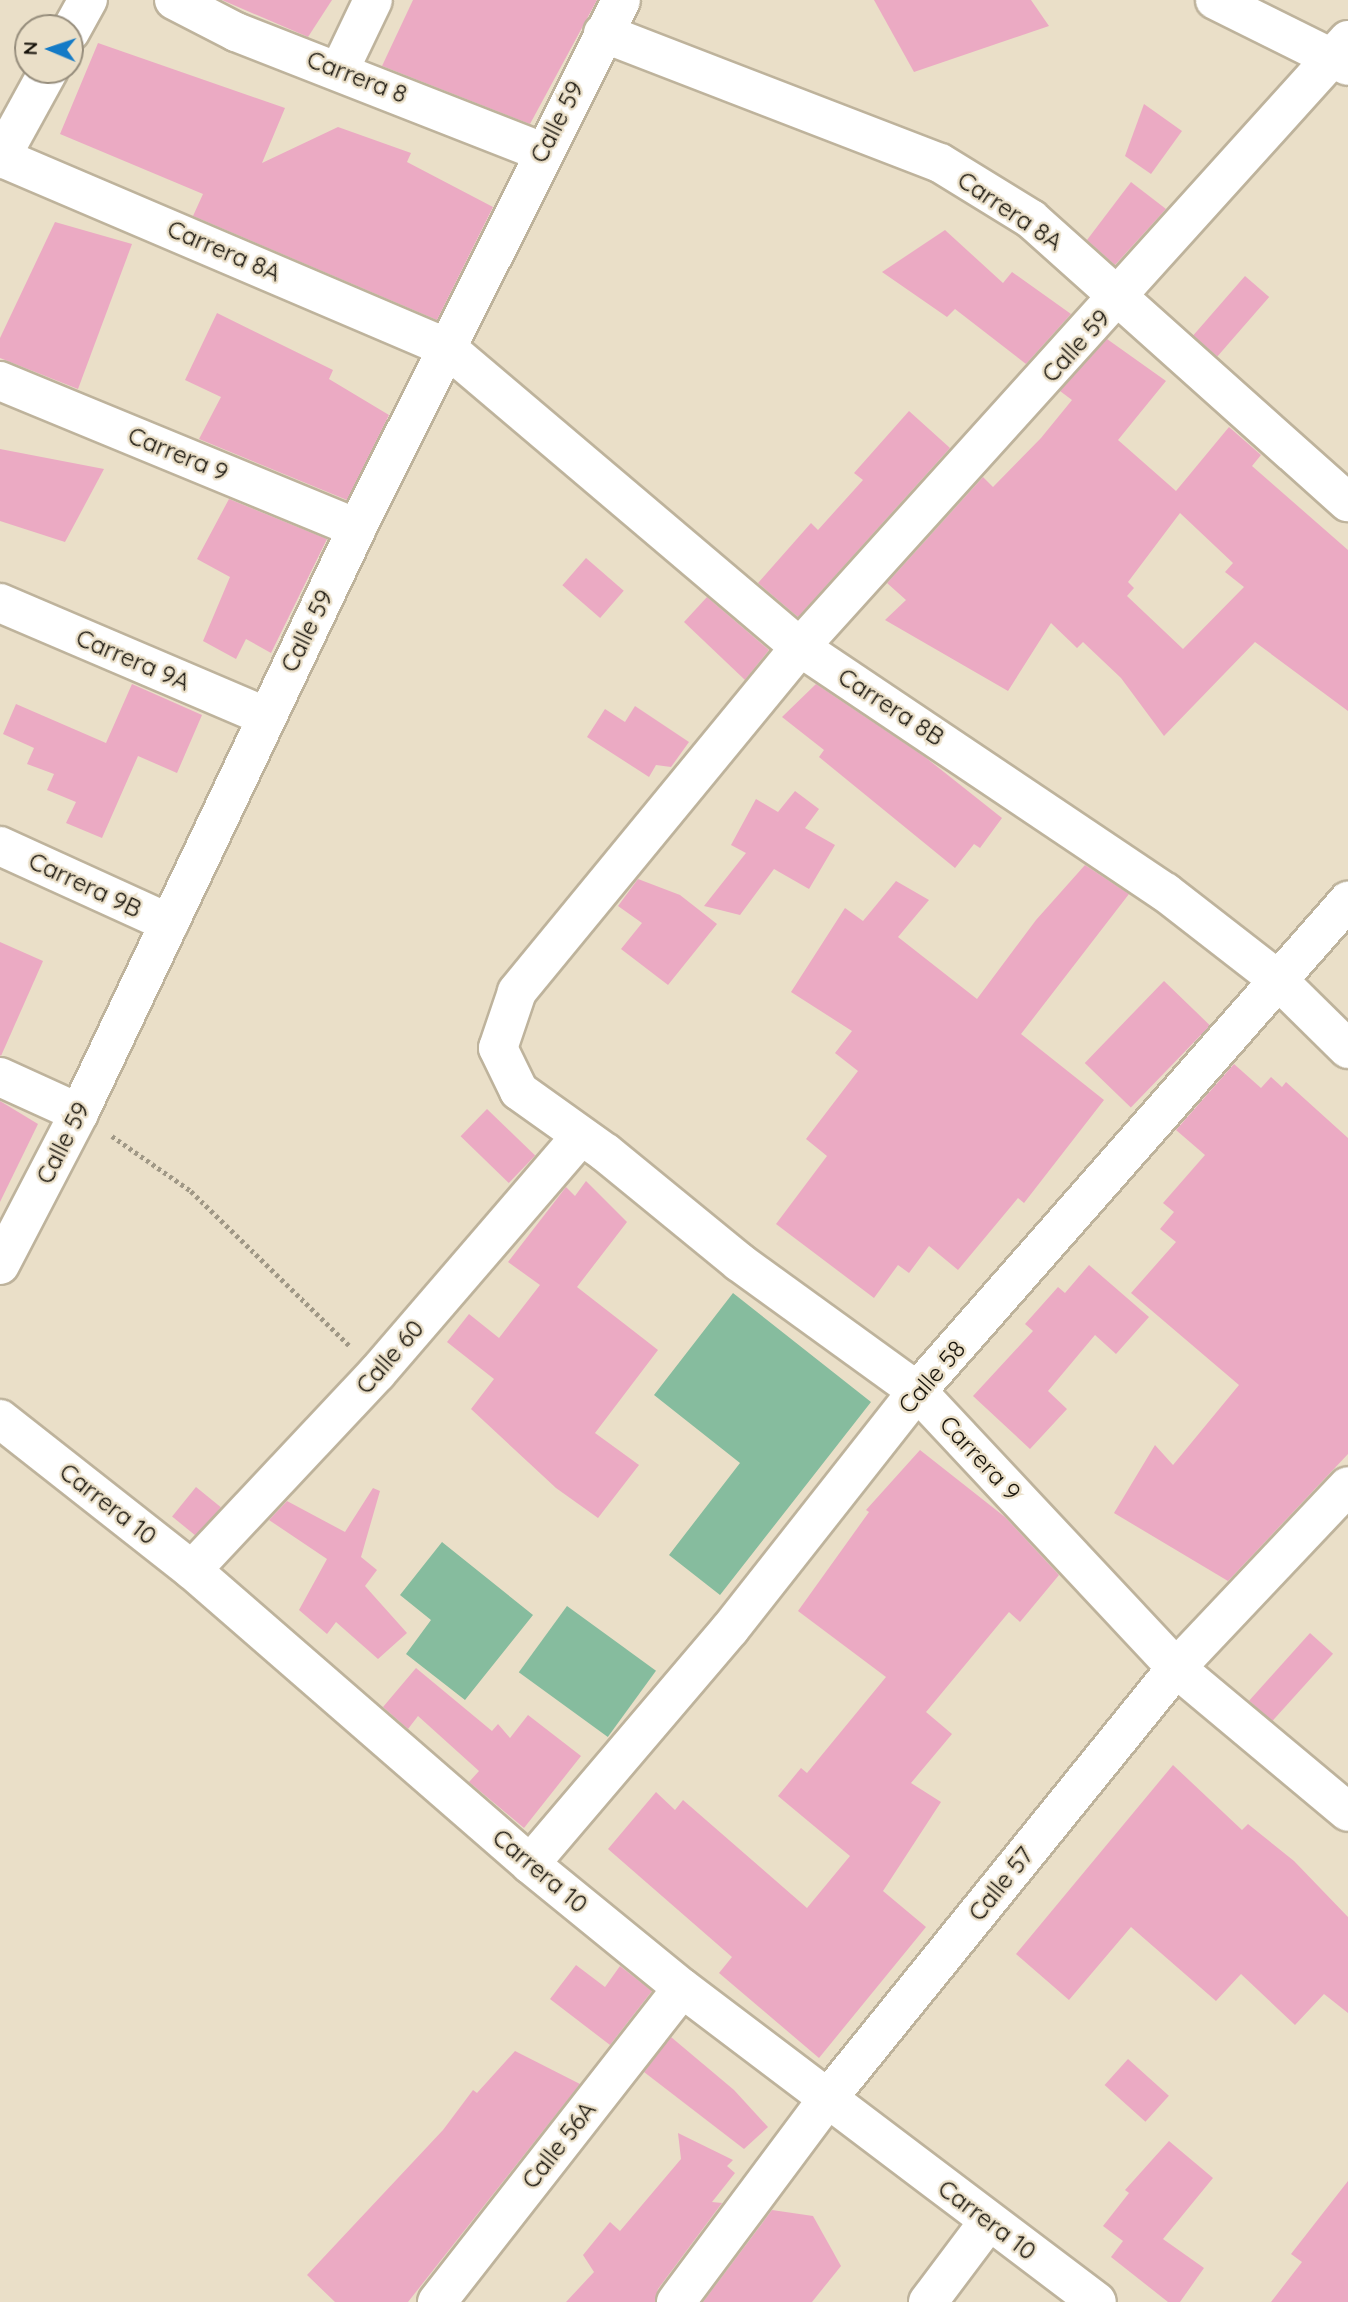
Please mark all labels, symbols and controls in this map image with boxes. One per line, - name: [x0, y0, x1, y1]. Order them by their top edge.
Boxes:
- north arrow: [14, 14, 84, 84]
- text: N: [18, 41, 42, 56]
- street label: Carrera 8: [303, 45, 411, 109]
- street label: Calle 59: [524, 76, 590, 168]
- street label: Carrera 8A: [952, 165, 1068, 257]
- street label: Carrera 8A: [163, 214, 285, 288]
- street label: Calle 59: [1036, 304, 1116, 388]
- street label: Carrera 9: [124, 421, 232, 487]
- street label: Calle 59: [275, 585, 339, 677]
- street label: Carrera 9A: [72, 623, 194, 697]
- street label: Carrera 8B: [833, 662, 949, 752]
- street label: Carrera 9B: [24, 846, 146, 924]
- street label: Calle 59: [30, 1097, 96, 1189]
- street label: Calle 60: [350, 1314, 430, 1400]
- street label: Calle 58: [893, 1335, 971, 1419]
- street label: Carrera 9: [934, 1410, 1026, 1506]
- street label: Carrera 10: [54, 1457, 162, 1551]
- street label: Carrera 10: [487, 1823, 593, 1919]
- street label: Calle 57: [963, 1841, 1039, 1927]
- street label: Calle 56A: [516, 2096, 602, 2194]
- street label: Carrera 10: [932, 2174, 1042, 2266]

